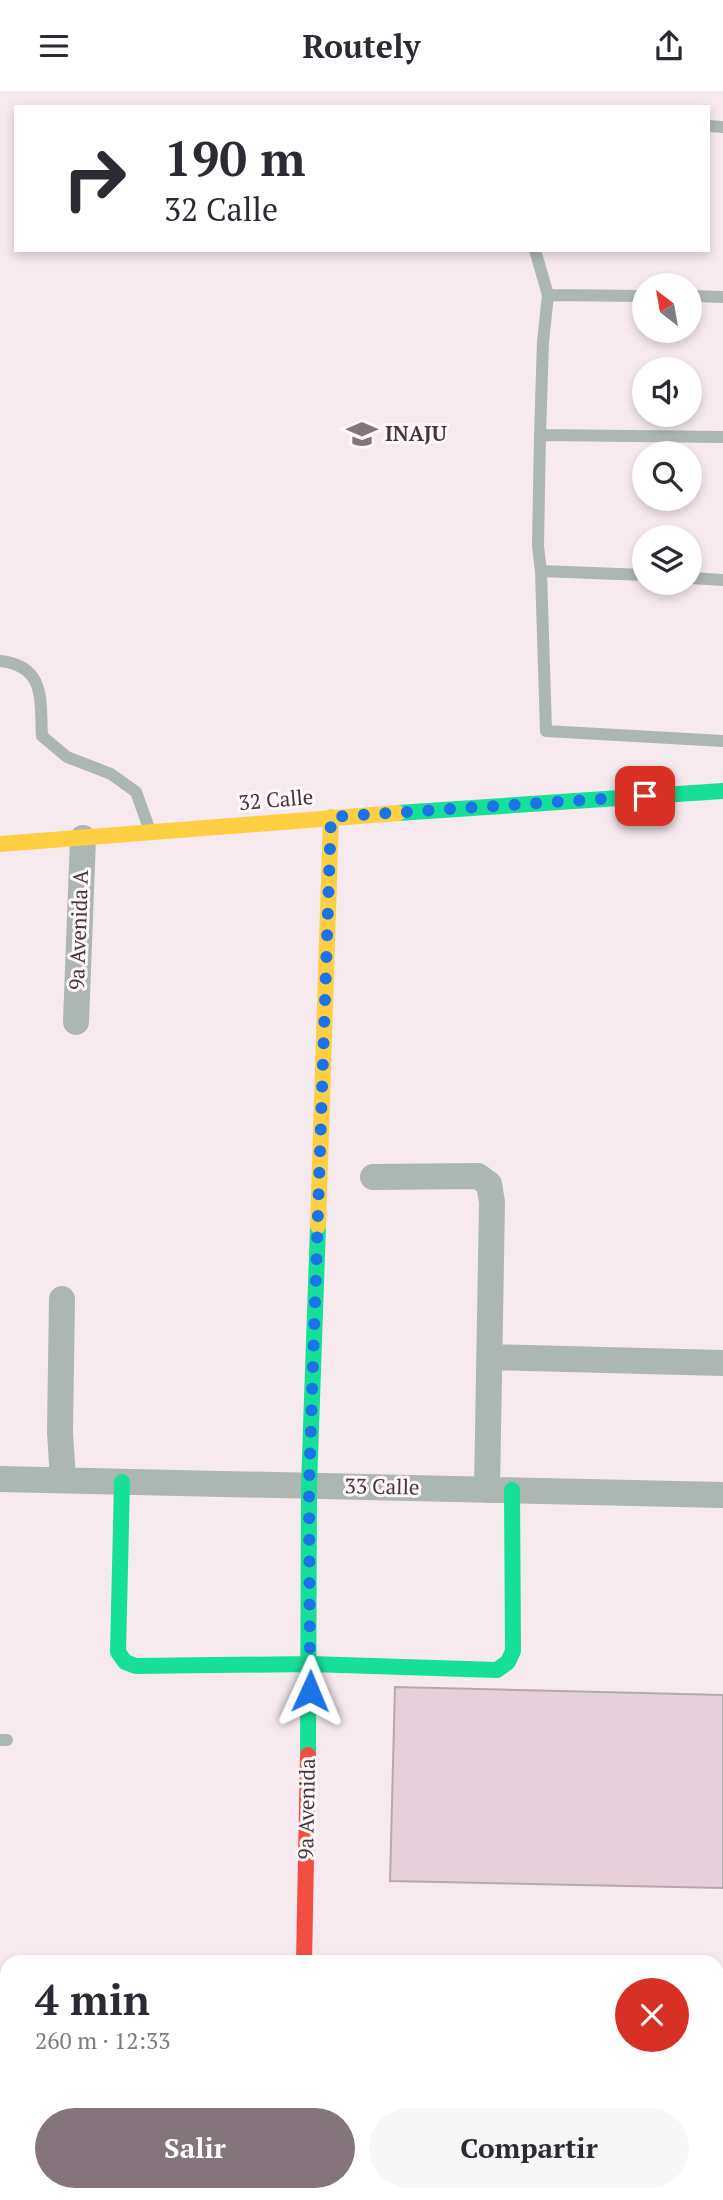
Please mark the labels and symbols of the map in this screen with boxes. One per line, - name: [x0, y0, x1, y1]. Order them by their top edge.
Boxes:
- north arrow: [632, 273, 702, 343]
- school or university icon: INAJU: [345, 417, 379, 451]
- place label: INAJU: [385, 419, 447, 447]
- pin: [615, 766, 675, 826]
- street label: 32 Calle: [237, 782, 314, 816]
- street label: 9a Avenida A: [62, 869, 94, 991]
- street label: 33 Calle: [344, 1471, 420, 1501]
- position arrow: [273, 1654, 347, 1728]
- street label: 9a Avenida: [291, 1758, 321, 1860]

